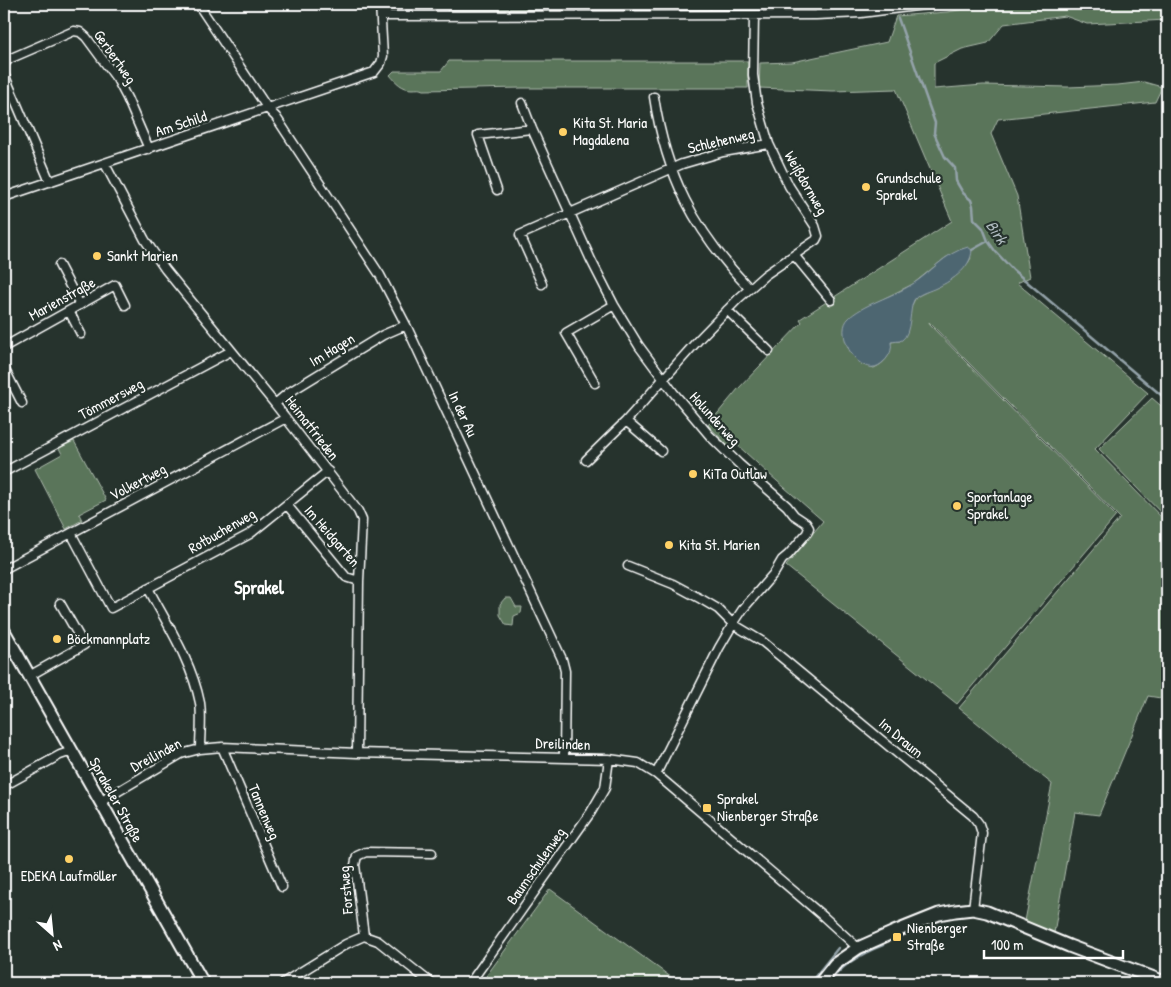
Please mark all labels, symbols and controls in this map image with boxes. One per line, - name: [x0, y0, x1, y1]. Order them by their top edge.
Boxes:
- street label: Gerbertweg: [89, 25, 142, 88]
- street label: Am Schild: [152, 105, 210, 142]
- place label: Kita St. Maria Magdalena: [573, 112, 647, 150]
- street label: Schlehenweg: [686, 123, 757, 158]
- marker: Kita St. Maria Magdalena: [557, 126, 569, 138]
- street label: Weißdornweg: [780, 147, 833, 219]
- place label: Grundschule Sprakel: [876, 167, 941, 205]
- marker: Grundschule Sprakel: [860, 181, 872, 193]
- water label: Birk: [981, 216, 1014, 249]
- place label: Sankt Marien: [107, 245, 178, 266]
- marker: Sankt Marien: [91, 250, 103, 262]
- street label: Marienstraße: [25, 272, 99, 325]
- street label: Im Hagen: [305, 328, 359, 371]
- street label: Tömmersweg: [75, 373, 147, 424]
- street label: Holunderweg: [685, 387, 746, 451]
- street label: In der Au: [444, 388, 483, 440]
- street label: Heimatfrieden: [281, 391, 344, 465]
- street label: Volkertweg: [106, 458, 170, 505]
- place label: KiTa Outlaw: [703, 463, 767, 484]
- marker: KiTa Outlaw: [687, 468, 699, 480]
- place label: Sportanlage Sprakel: [967, 486, 1032, 524]
- street label: Im Heidgarten: [300, 500, 365, 571]
- marker: Sportanlage Sprakel: [951, 500, 963, 512]
- street label: Rotbuchenweg: [184, 503, 260, 558]
- place label: Kita St. Marien: [679, 534, 760, 555]
- marker: Kita St. Marien: [663, 539, 675, 551]
- district label: Sprakel: [234, 575, 285, 601]
- place label: Böckmannplatz: [67, 628, 151, 649]
- marker: Böckmannplatz: [51, 633, 63, 645]
- street label: Im Draum: [875, 713, 928, 762]
- street label: Dreilinden: [127, 732, 185, 777]
- street label: Dreilinden: [535, 732, 591, 755]
- street label: Sprakeler Straße: [84, 754, 148, 846]
- street label: Tannenweg: [243, 781, 286, 843]
- place label: Sprakel Nienberger Straße: [717, 788, 819, 826]
- marker: Sprakel Nienberger Straße: [701, 802, 713, 814]
- street label: Baumschulenweg: [501, 823, 570, 909]
- marker: EDEKA Laufmöller: [63, 853, 75, 865]
- place label: EDEKA Laufmöller: [21, 865, 117, 886]
- street label: Forstweg: [333, 865, 358, 916]
- north arrow: [28, 910, 78, 960]
- place label: Nienberger Straße: [907, 917, 968, 955]
- scale bar: [984, 927, 1122, 959]
- marker: Nienberger Straße: [891, 931, 903, 943]
- text: 100 m: [991, 934, 1024, 955]
- text: N: [50, 936, 66, 956]

